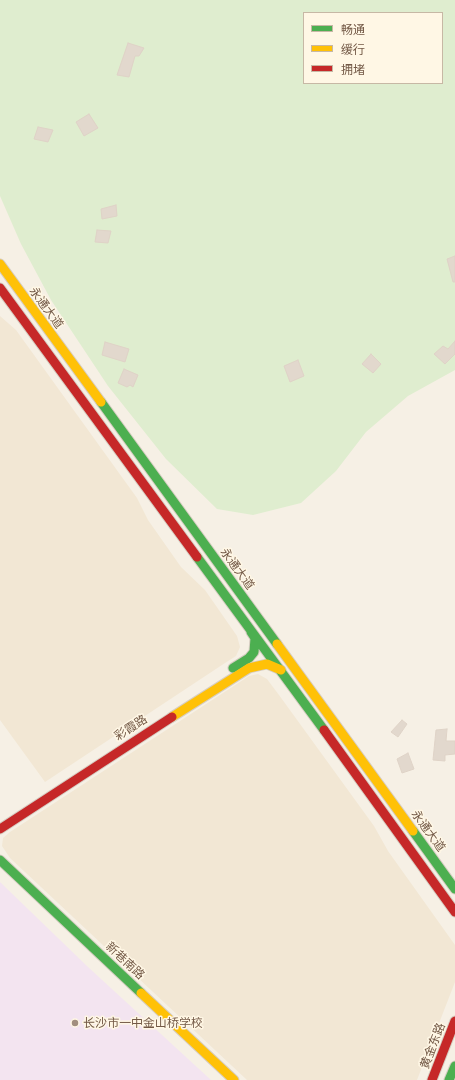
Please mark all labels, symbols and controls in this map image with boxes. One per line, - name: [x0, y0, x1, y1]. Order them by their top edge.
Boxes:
- legend: [303, 12, 443, 84]
- text: 畅通: [341, 22, 365, 37]
- text: 缓行: [341, 42, 365, 57]
- text: 拥堵: [341, 62, 365, 77]
- street label: 永通大道: [26, 284, 66, 332]
- street label: 永通大道: [217, 545, 257, 593]
- street label: 彩霞路: [112, 712, 150, 744]
- street label: 永通大道: [408, 807, 448, 855]
- street label: 新巷南路: [103, 939, 147, 983]
- place label: 长沙市一中金山桥学校: [83, 1016, 203, 1030]
- marker: 长沙市一中金山桥学校: [70, 1018, 80, 1028]
- street label: 黄金东路: [418, 1021, 448, 1071]

